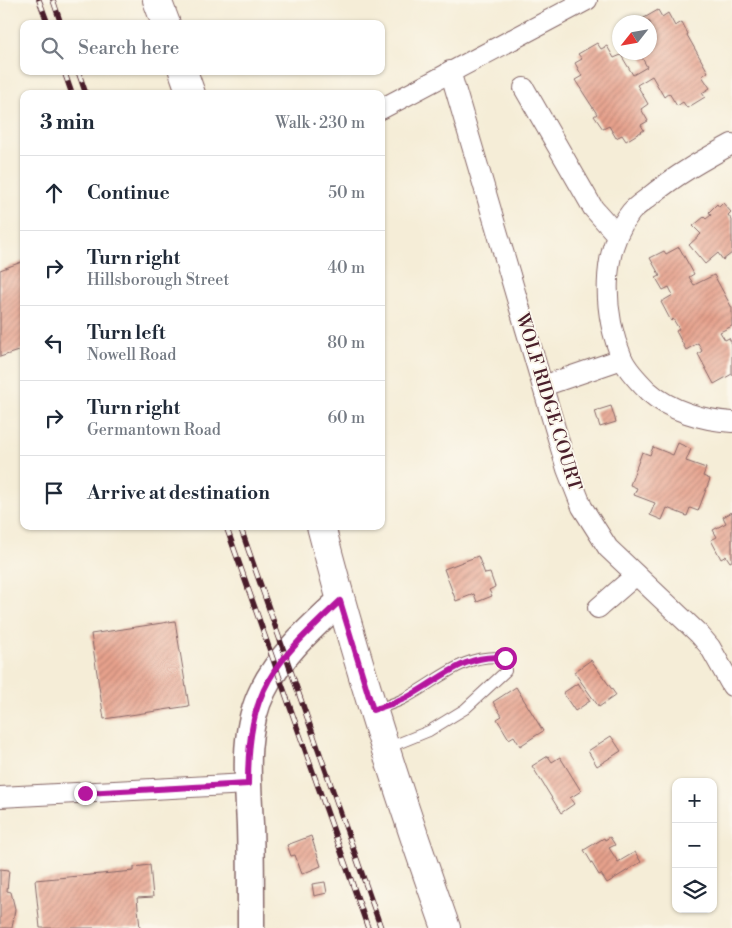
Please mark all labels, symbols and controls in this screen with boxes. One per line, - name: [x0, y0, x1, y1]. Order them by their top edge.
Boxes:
- north arrow: [612, 15, 657, 60]
- search box: [20, 20, 385, 75]
- icon: search: [38, 34, 66, 62]
- text: Search here: [78, 36, 179, 60]
- text: 3 min: [40, 110, 95, 136]
- text: Walk · 230 m: [275, 113, 365, 133]
- icon: ahead: [40, 179, 68, 207]
- text: Continue: [87, 181, 170, 205]
- text: 50 m: [328, 183, 365, 203]
- text: Turn right: [87, 246, 180, 270]
- icon: right: [40, 254, 68, 282]
- text: 40 m: [328, 258, 365, 278]
- text: Hillsborough Street: [87, 270, 229, 290]
- street label: WOLF RIDGE COURT: [510, 310, 587, 494]
- text: Turn left: [87, 321, 166, 345]
- icon: left: [40, 329, 68, 357]
- text: 80 m: [327, 333, 365, 353]
- text: Nowell Road: [87, 345, 176, 365]
- text: Turn right: [87, 396, 180, 420]
- icon: right: [40, 404, 68, 432]
- text: 60 m: [327, 408, 365, 428]
- text: Germantown Road: [87, 420, 221, 440]
- icon: arrive: [40, 479, 68, 507]
- text: Arrive at destination: [87, 481, 270, 505]
- route start: [494, 647, 517, 670]
- map controls: [672, 778, 717, 913]
- button: +: [672, 778, 717, 823]
- route end: [74, 782, 97, 805]
- button: −: [672, 823, 717, 868]
- button: layers: [672, 868, 717, 913]

